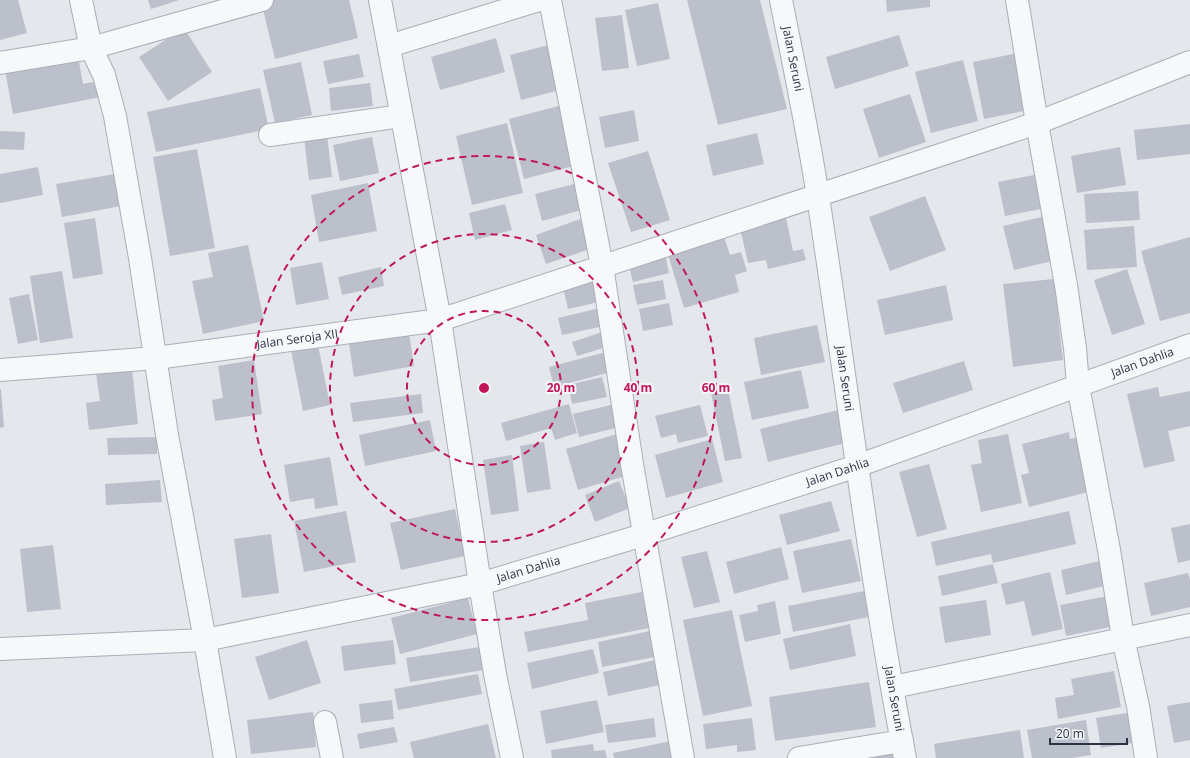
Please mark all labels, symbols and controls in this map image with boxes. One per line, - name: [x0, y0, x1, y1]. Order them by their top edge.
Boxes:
- street label: Jalan Seruni: [778, 24, 808, 93]
- street label: Jalan Seroja XII: [254, 325, 339, 353]
- street label: Jalan Dahlia: [1108, 343, 1176, 381]
- street label: Jalan Seruni: [832, 344, 858, 412]
- text: 20 m: [547, 379, 575, 396]
- text: 40 m: [624, 379, 652, 396]
- text: 60 m: [702, 379, 730, 396]
- centre of rings: [477, 381, 491, 395]
- street label: Jalan Dahlia: [803, 453, 871, 490]
- street label: Jalan Dahlia: [494, 551, 562, 587]
- street label: Jalan Seruni: [880, 664, 909, 733]
- scale bar: [1050, 720, 1127, 746]
- text: 20 m: [1056, 725, 1084, 742]

